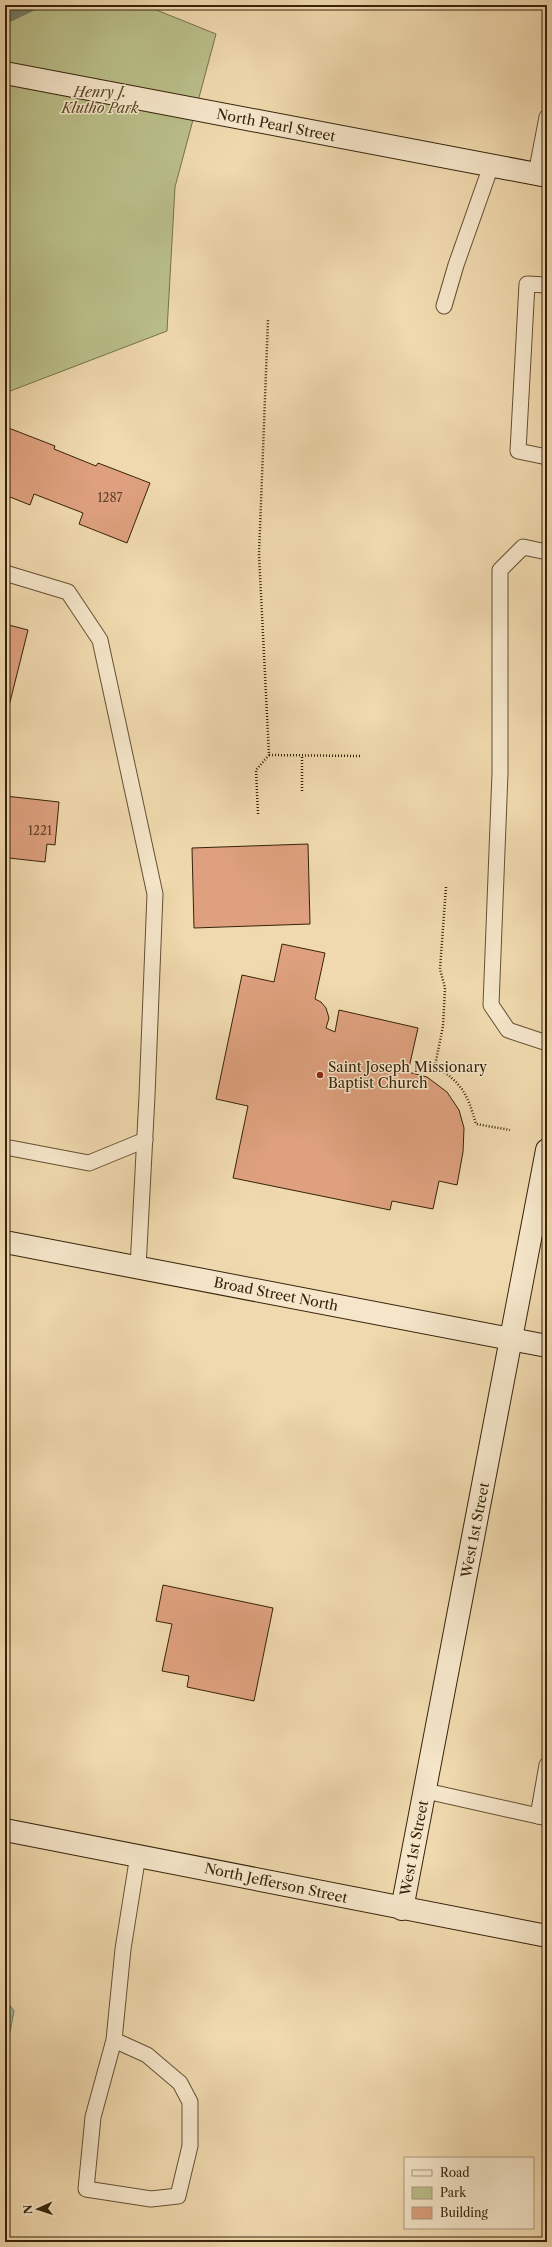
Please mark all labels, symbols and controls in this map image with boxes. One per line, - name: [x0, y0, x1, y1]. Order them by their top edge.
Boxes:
- park label: Henry J. Klutho Park: [61, 83, 139, 117]
- street label: North Pearl Street: [215, 105, 337, 145]
- house number: 1287: [98, 490, 123, 505]
- house number: 1221: [28, 823, 52, 838]
- place label: Saint Joseph Missionary Baptist Church: [328, 1058, 487, 1092]
- marker: Saint Joseph Missionary Baptist Church: [315, 1070, 325, 1080]
- street label: Broad Street North: [212, 1273, 340, 1315]
- street label: West 1st Street: [457, 1481, 493, 1580]
- street label: West 1st Street: [396, 1799, 432, 1898]
- street label: North Jefferson Street: [203, 1859, 349, 1907]
- legend: [404, 2157, 534, 2229]
- text: Road: [440, 2165, 470, 2180]
- text: Park: [440, 2185, 467, 2200]
- north arrow: [18, 2189, 58, 2229]
- text: N: [21, 2204, 35, 2215]
- text: Building: [440, 2205, 488, 2220]

